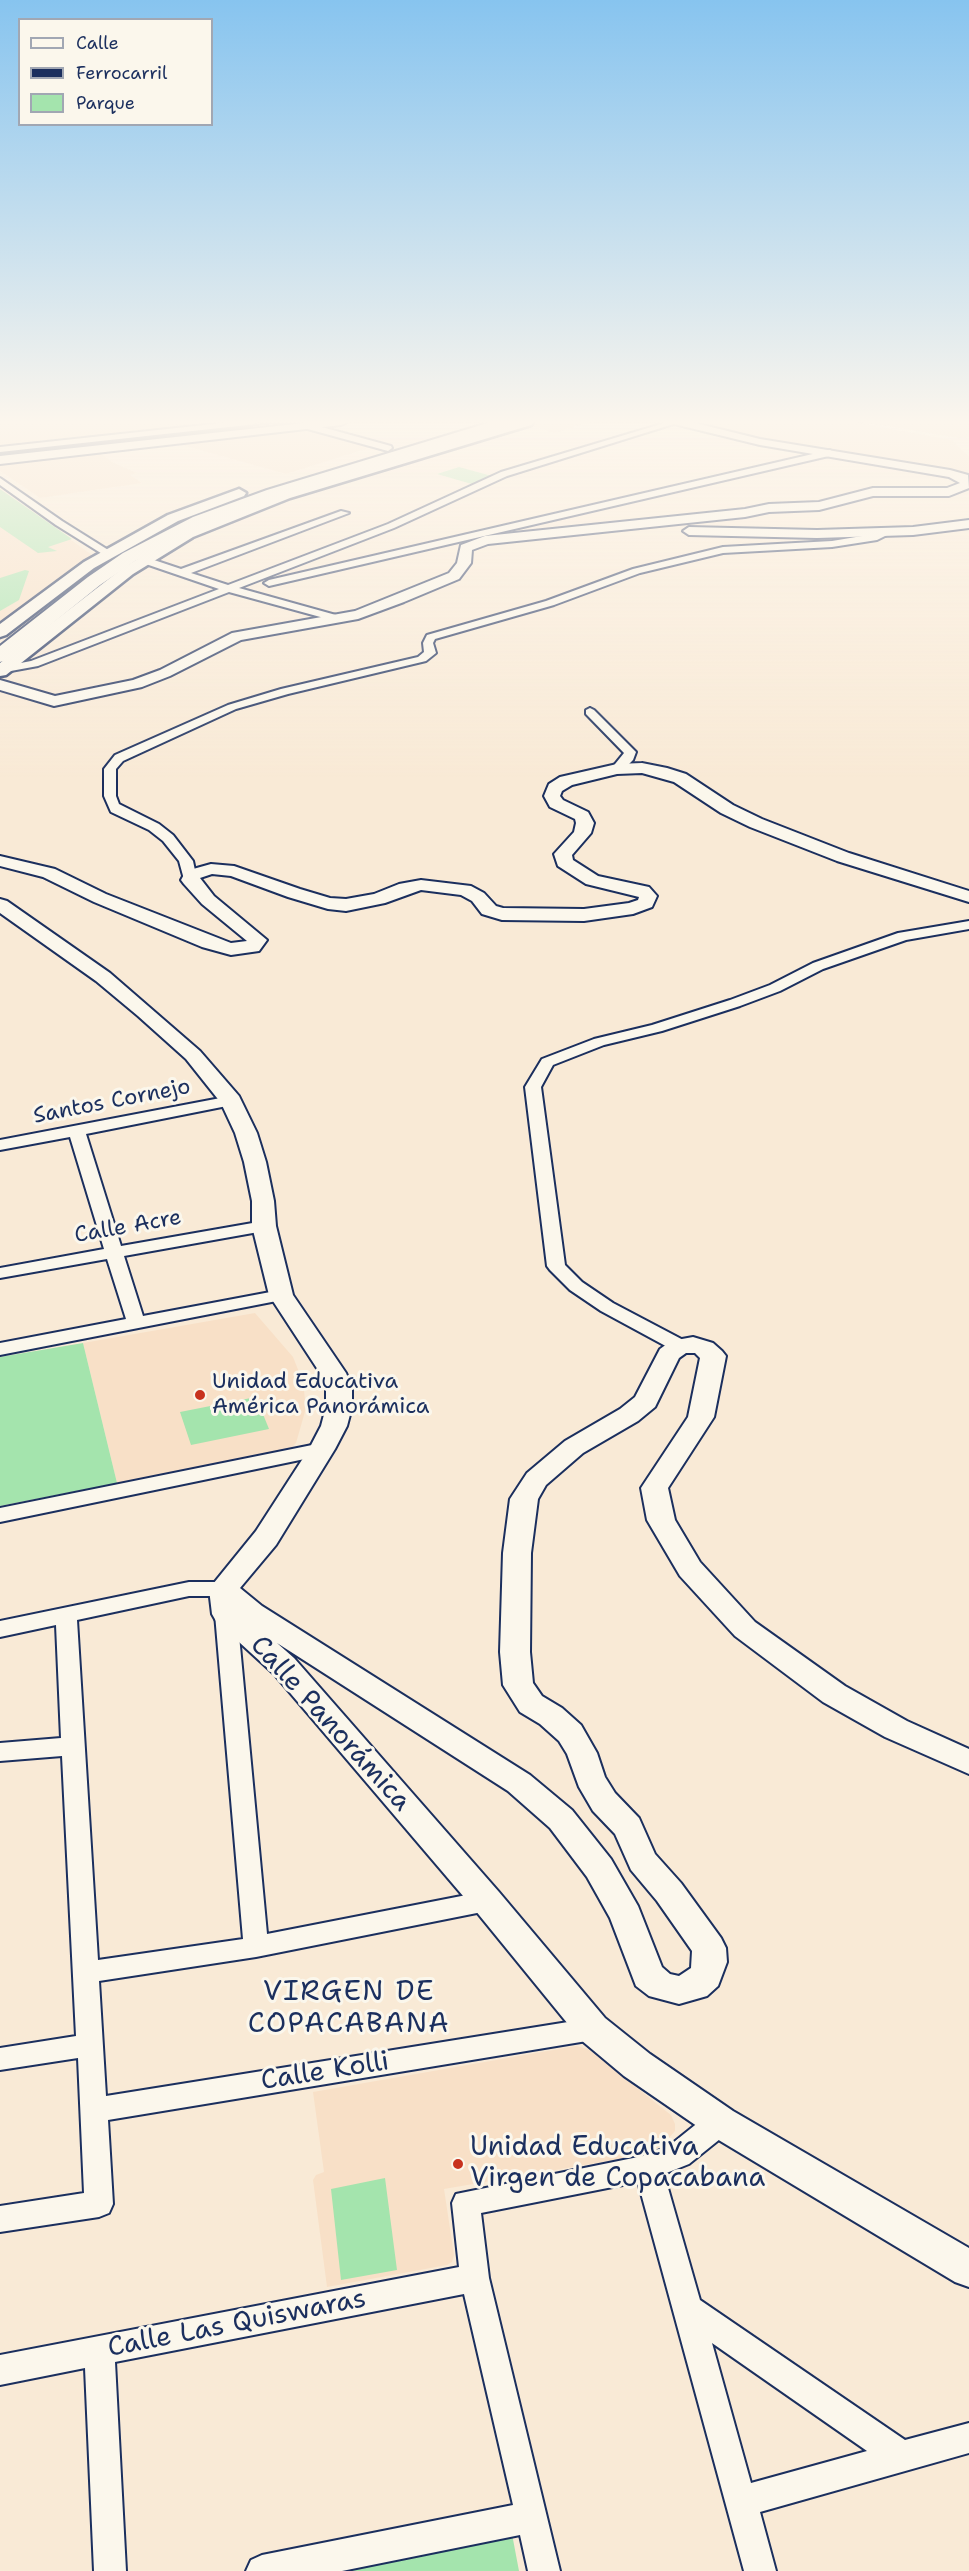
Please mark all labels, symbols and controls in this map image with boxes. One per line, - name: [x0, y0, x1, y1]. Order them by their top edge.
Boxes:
- legend: [18, 18, 213, 126]
- text: Calle: [76, 31, 119, 55]
- text: Ferrocarril: [76, 61, 168, 85]
- text: Parque: [76, 91, 135, 115]
- street label: Santos Cornejo: [31, 1074, 193, 1130]
- street label: Calle Acre: [73, 1205, 183, 1249]
- place label: Unidad Educativa América Panorámica: [212, 1369, 430, 1420]
- marker: Unidad Educativa América Panorámica: [193, 1388, 207, 1402]
- street label: Calle Panorámica: [243, 1630, 417, 1818]
- district label: VIRGEN DE COPACABANA: [248, 1976, 450, 2042]
- street label: Calle Kolli: [259, 2046, 391, 2098]
- place label: Unidad Educativa Virgen de Copacabana: [470, 2132, 765, 2195]
- marker: Unidad Educativa Virgen de Copacabana: [451, 2157, 465, 2171]
- street label: Calle Las Quiswaras: [105, 2283, 369, 2365]

